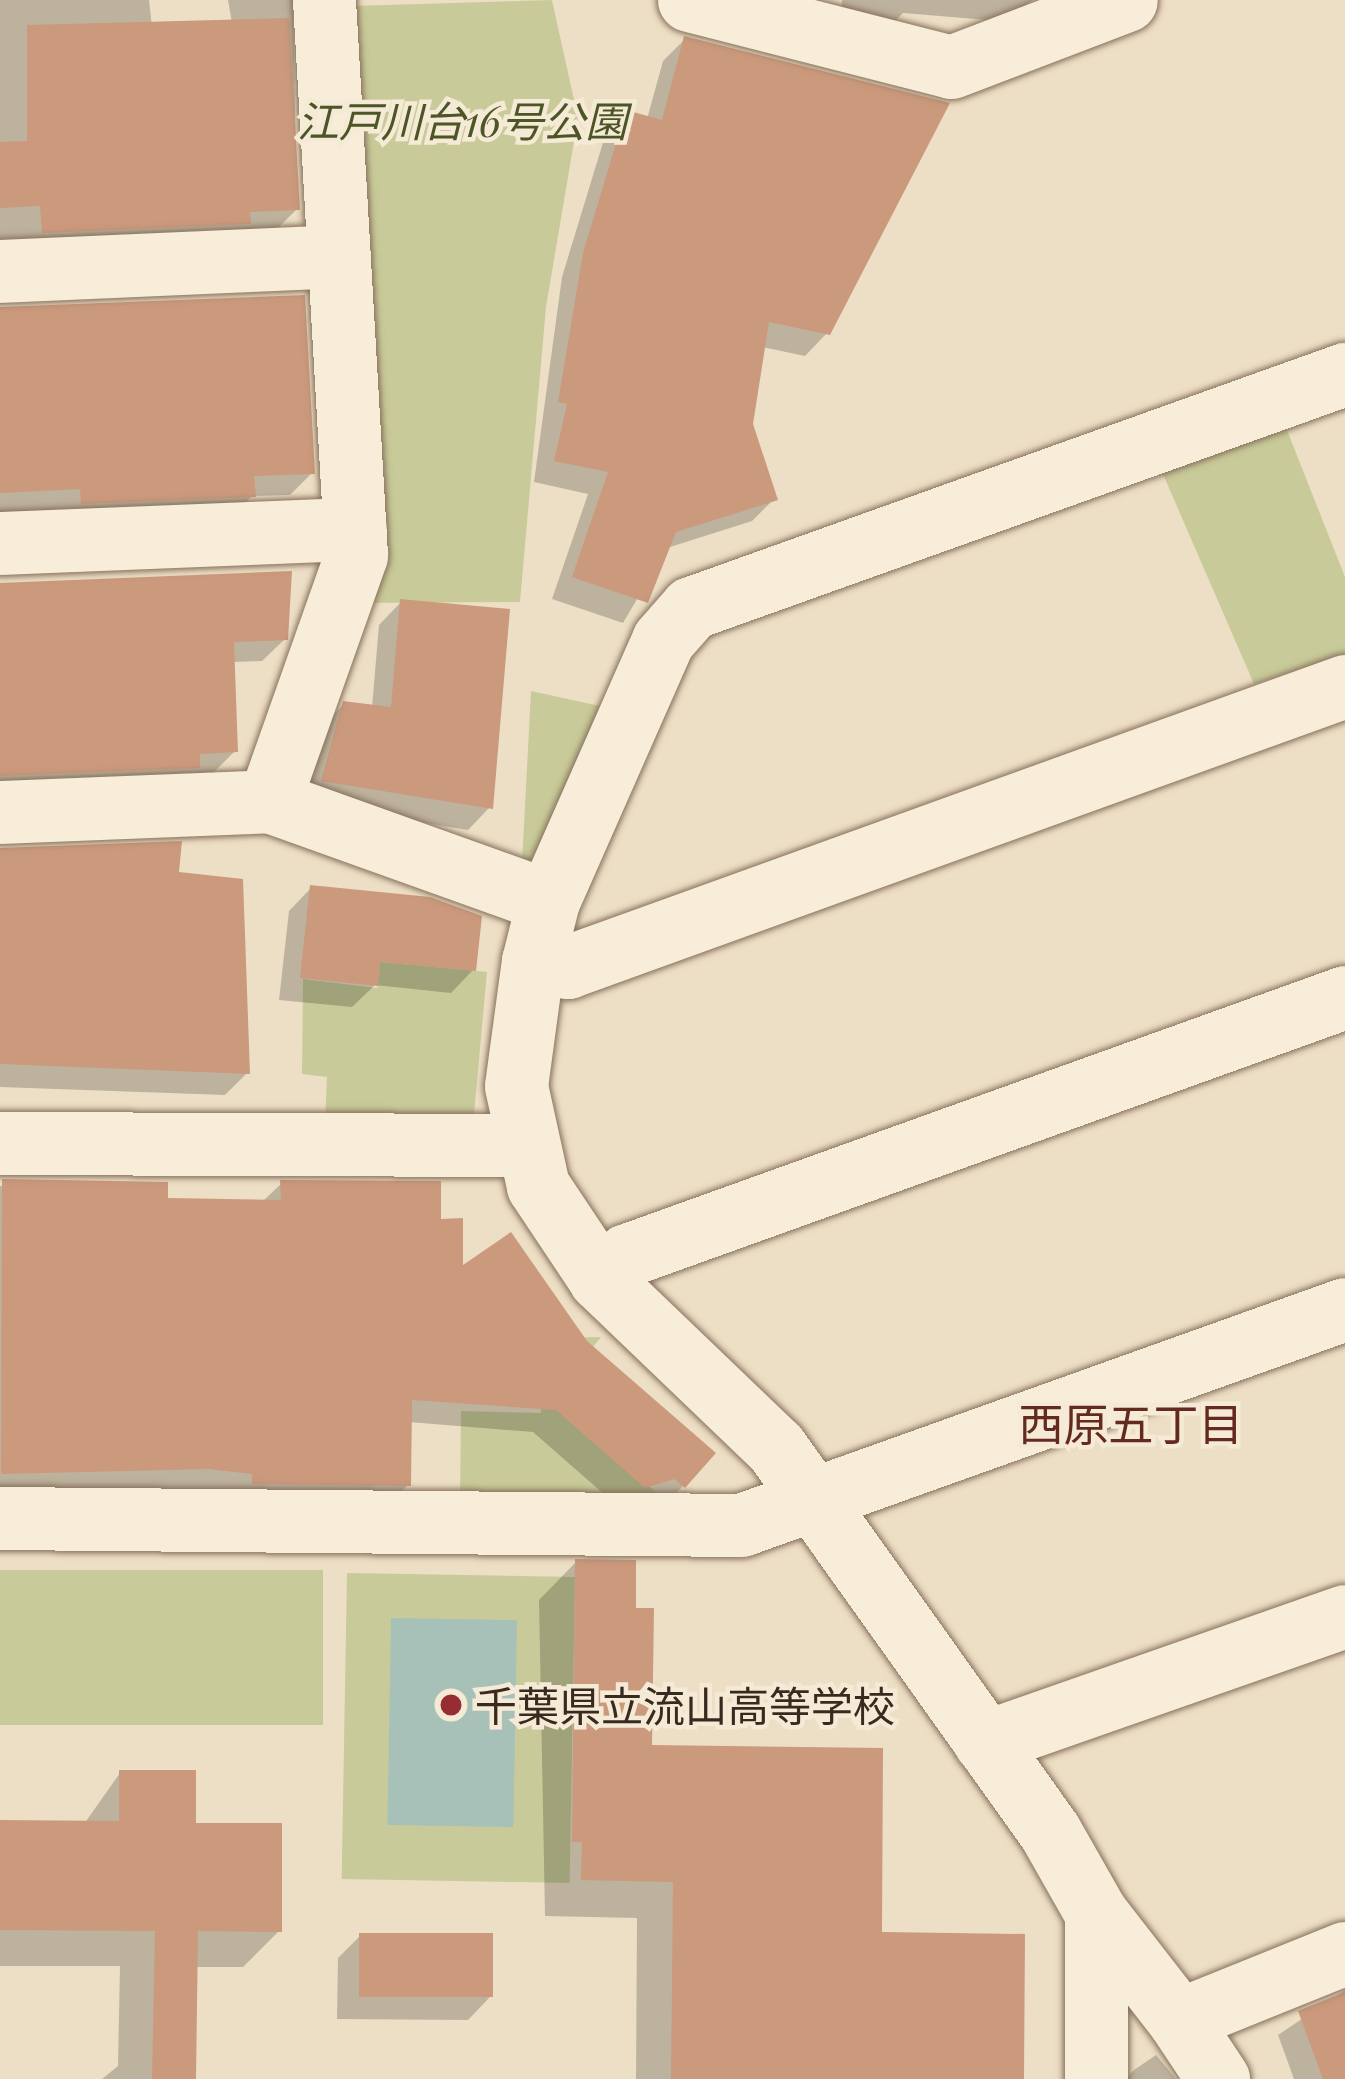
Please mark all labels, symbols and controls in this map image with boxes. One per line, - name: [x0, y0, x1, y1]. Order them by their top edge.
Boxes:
- park label: 江戸川台16号公園: [297, 95, 627, 145]
- district label: 西原五丁目: [1019, 1396, 1243, 1450]
- place label: 千葉県立流山高等学校: [475, 1680, 895, 1730]
- marker: 千葉県立流山高等学校: [438, 1692, 464, 1718]

